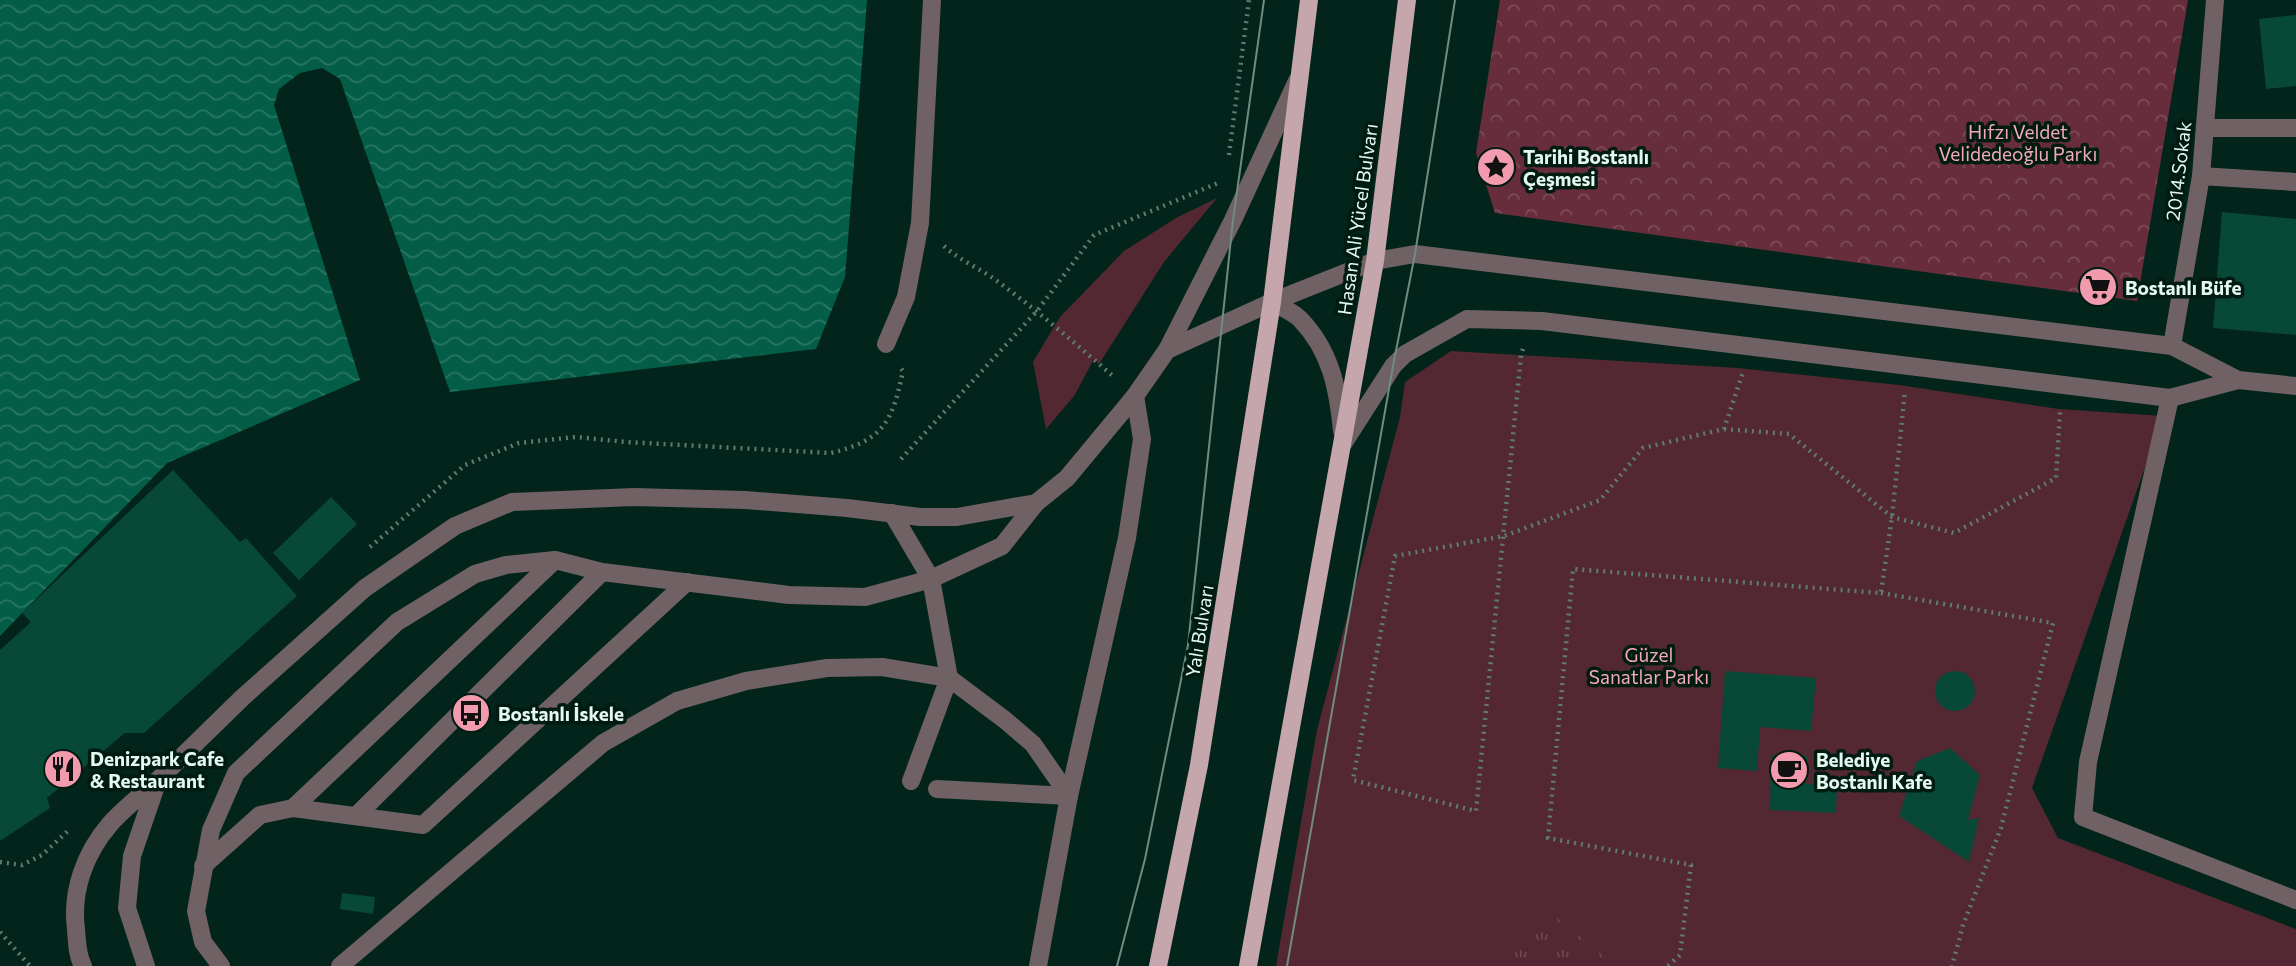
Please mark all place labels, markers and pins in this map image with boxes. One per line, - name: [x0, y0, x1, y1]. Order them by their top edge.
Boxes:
- place label: Tarihi Bostanlı Çeşmesi: [1523, 145, 1649, 190]
- place icon: Tarihi Bostanlı Çeşmesi: [1475, 146, 1517, 188]
- supermarket icon: Bostanlı Büfe: [2077, 266, 2119, 308]
- place label: Bostanlı Büfe: [2125, 276, 2241, 299]
- bus stop icon: Bostanlı İskele: [450, 692, 492, 734]
- place label: Bostanlı İskele: [498, 702, 624, 725]
- place label: Denizpark Cafe & Restaurant: [90, 747, 224, 792]
- restaurant icon: Denizpark Cafe & Restaurant: [42, 748, 84, 790]
- place label: Belediye Bostanlı Kafe: [1816, 748, 1932, 793]
- cafe icon: Belediye Bostanlı Kafe: [1768, 749, 1810, 791]

